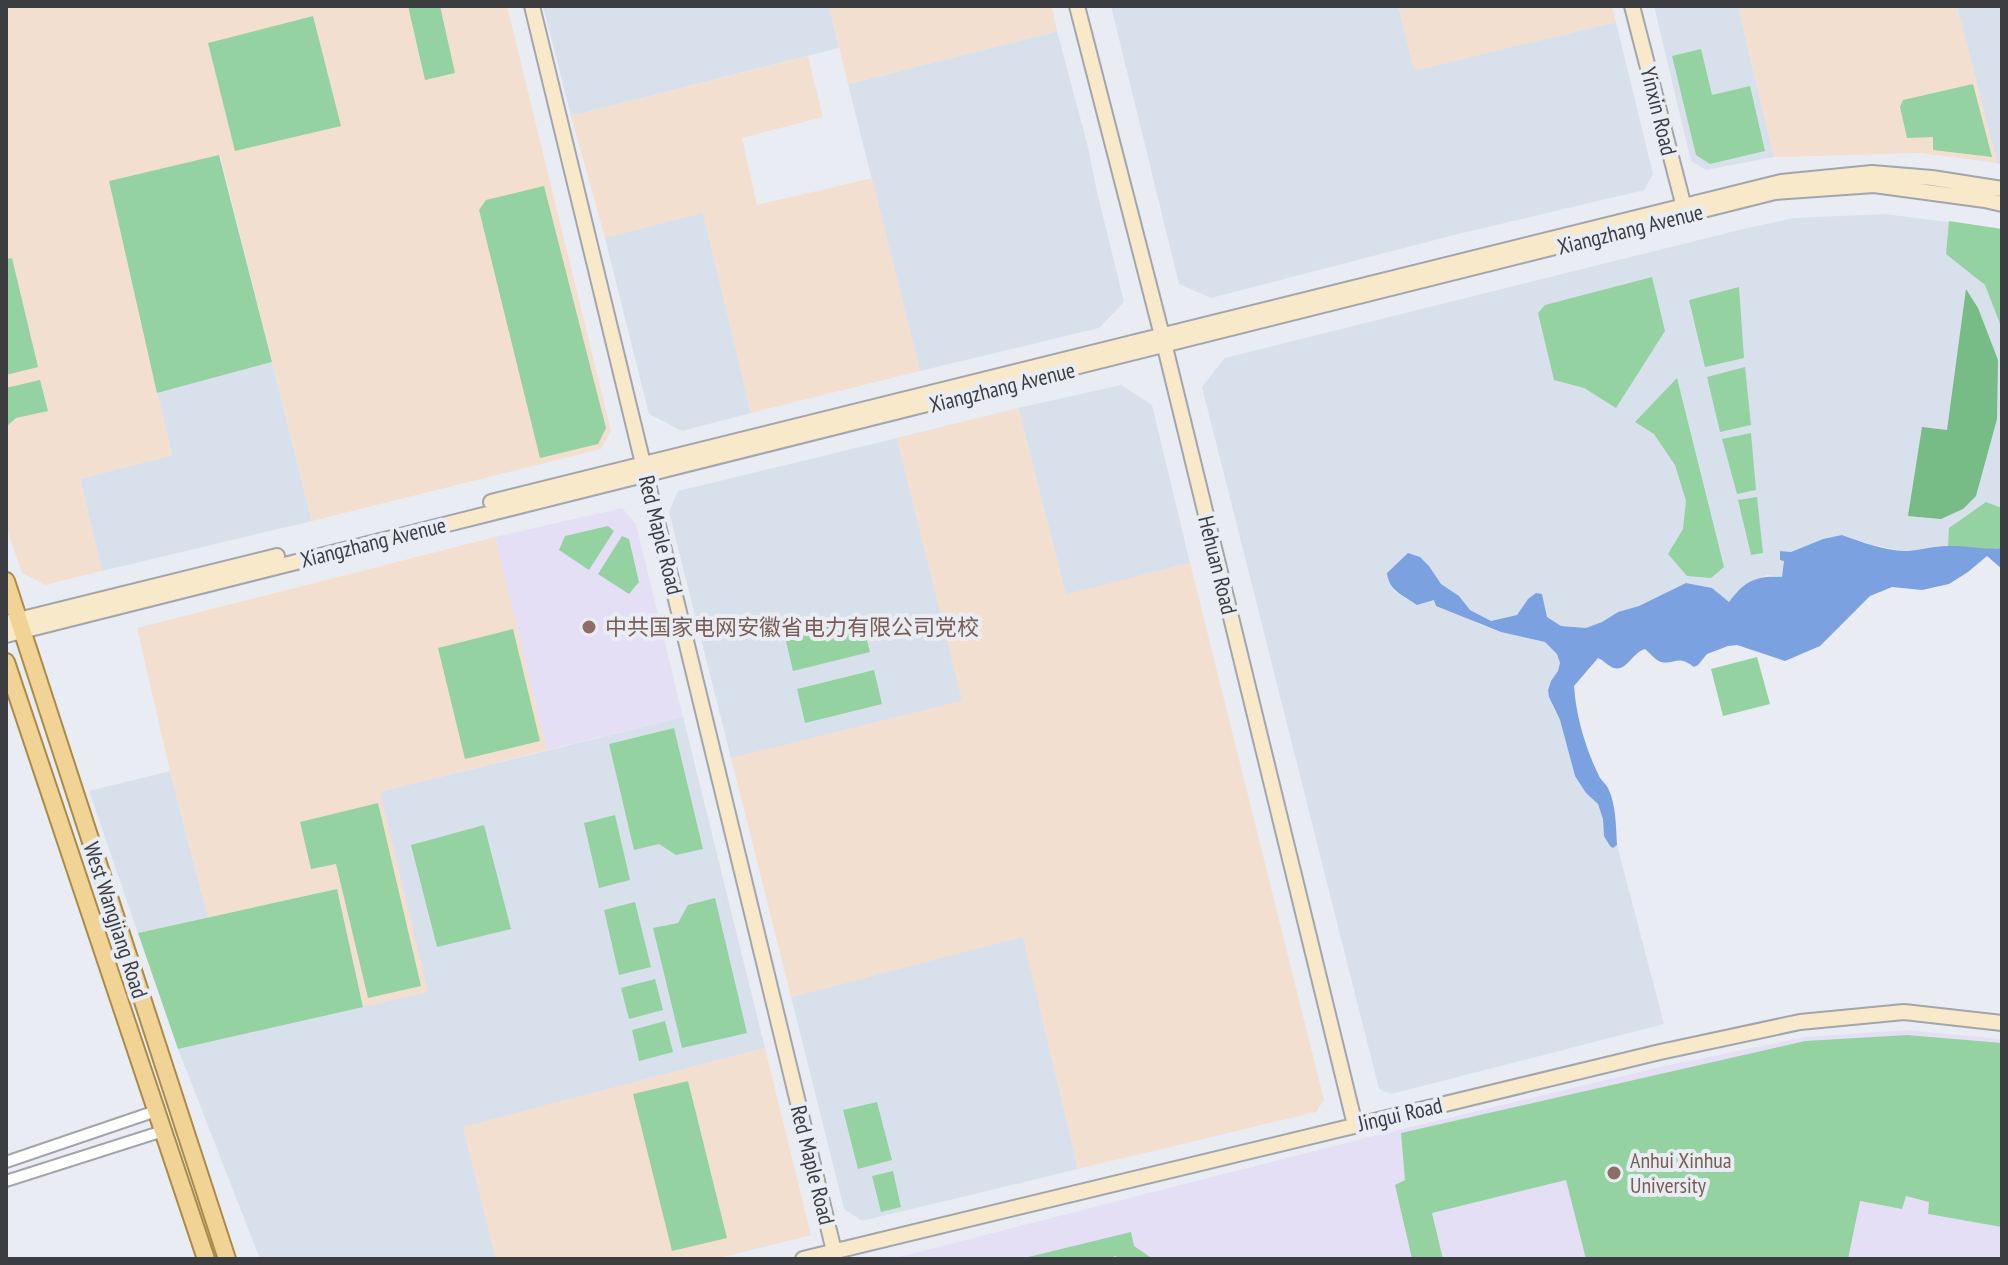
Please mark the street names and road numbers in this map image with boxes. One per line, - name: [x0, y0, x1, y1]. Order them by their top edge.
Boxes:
- street label: Yinxin Road: [1635, 64, 1683, 158]
- street label: Xiangzhang Avenue: [1554, 197, 1706, 261]
- street label: Xiangzhang Avenue: [926, 355, 1078, 419]
- street label: Red Maple Road: [633, 473, 689, 597]
- street label: Xiangzhang Avenue: [297, 510, 449, 574]
- street label: Hehuan Road: [1192, 513, 1244, 617]
- street label: West Wangjiang Road: [78, 838, 154, 1002]
- street label: Jingui Road: [1354, 1091, 1445, 1138]
- street label: Red Maple Road: [785, 1103, 841, 1227]

